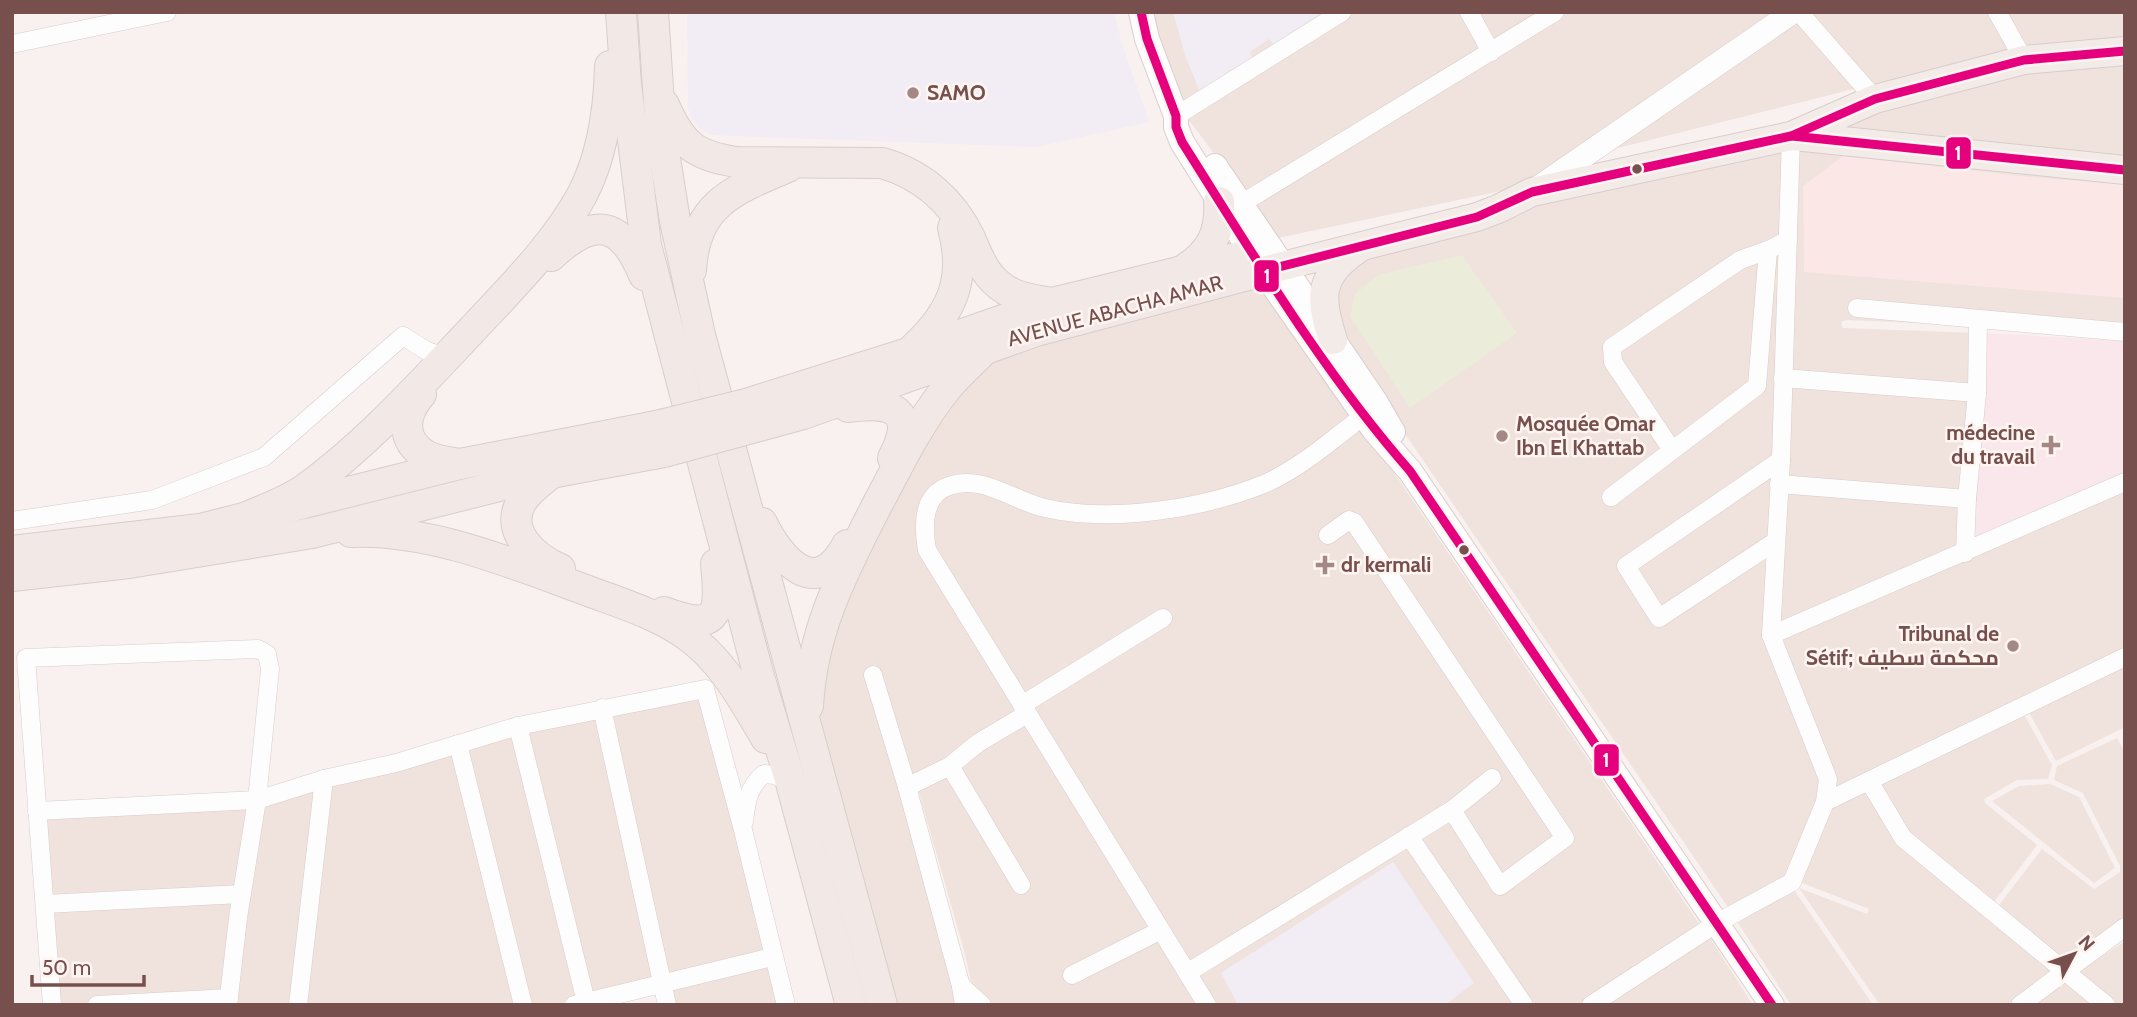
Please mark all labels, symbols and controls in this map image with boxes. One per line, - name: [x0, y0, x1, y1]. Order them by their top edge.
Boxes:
- place label: SAMO: [927, 80, 986, 105]
- marker: SAMO: [905, 85, 921, 101]
- line badge: 1: [1945, 136, 1972, 170]
- text: 1: [1954, 142, 1962, 165]
- unlabelled marker: [1630, 162, 1644, 176]
- line badge: 1: [1253, 259, 1280, 293]
- text: 1: [1263, 265, 1271, 288]
- street label: AVENUE ABACHA AMAR: [1004, 270, 1226, 351]
- place label: Mosquée Omar Ibn El Khattab: [1516, 411, 1656, 460]
- place label: médecine du travail: [1946, 420, 2035, 469]
- marker: Mosquée Omar Ibn El Khattab: [1494, 428, 1510, 444]
- marker: médecine du travail: [2041, 435, 2061, 455]
- unlabelled marker: [1457, 543, 1471, 557]
- place label: dr kermali: [1341, 552, 1431, 577]
- marker: dr kermali: [1315, 555, 1335, 575]
- place label: Tribunal de Sétif; محكمة سطيف: [1806, 621, 1999, 670]
- marker: Tribunal de Sétif; محكمة سطيف: [2005, 638, 2021, 654]
- line badge: 1: [1593, 743, 1620, 777]
- text: 1: [1602, 749, 1610, 772]
- north arrow: [2039, 919, 2109, 989]
- text: N: [2073, 931, 2100, 956]
- scale bar: [32, 944, 144, 988]
- text: 50 m: [42, 955, 91, 980]

